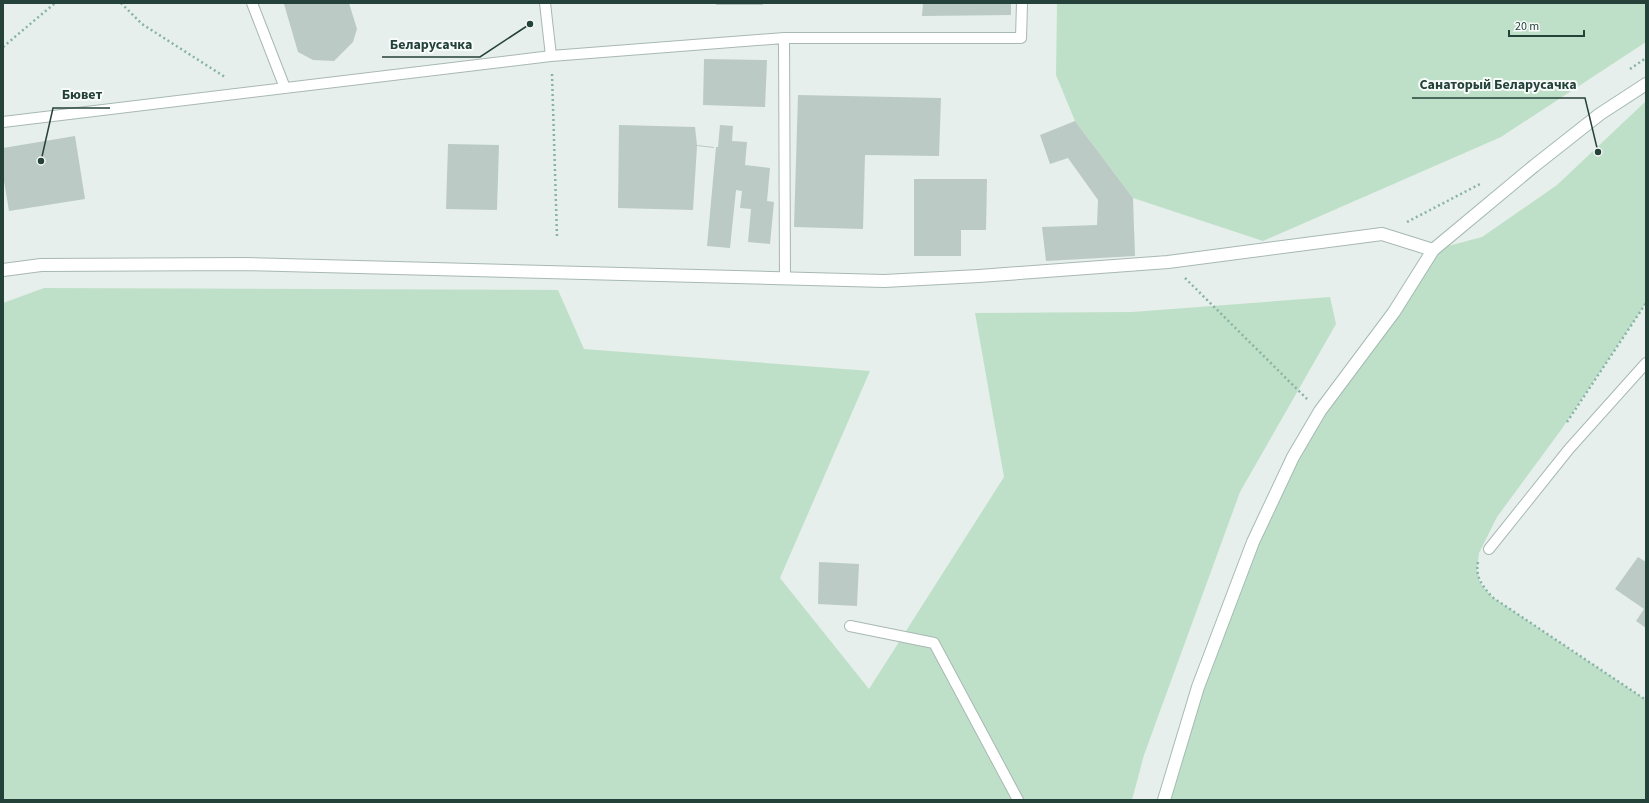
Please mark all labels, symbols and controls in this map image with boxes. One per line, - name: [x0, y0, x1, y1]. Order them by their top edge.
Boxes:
- scale bar: [1509, 12, 1584, 38]
- text: 20 m: [1515, 18, 1539, 35]
- callout: Беларусачка: [382, 31, 480, 57]
- text: Беларусачка: [390, 35, 472, 55]
- callout: Санаторый Беларусачка: [1412, 72, 1585, 98]
- text: Санаторый Беларусачка: [1419, 75, 1577, 95]
- callout: Бювет: [53, 82, 110, 108]
- text: Бювет: [62, 85, 102, 105]

